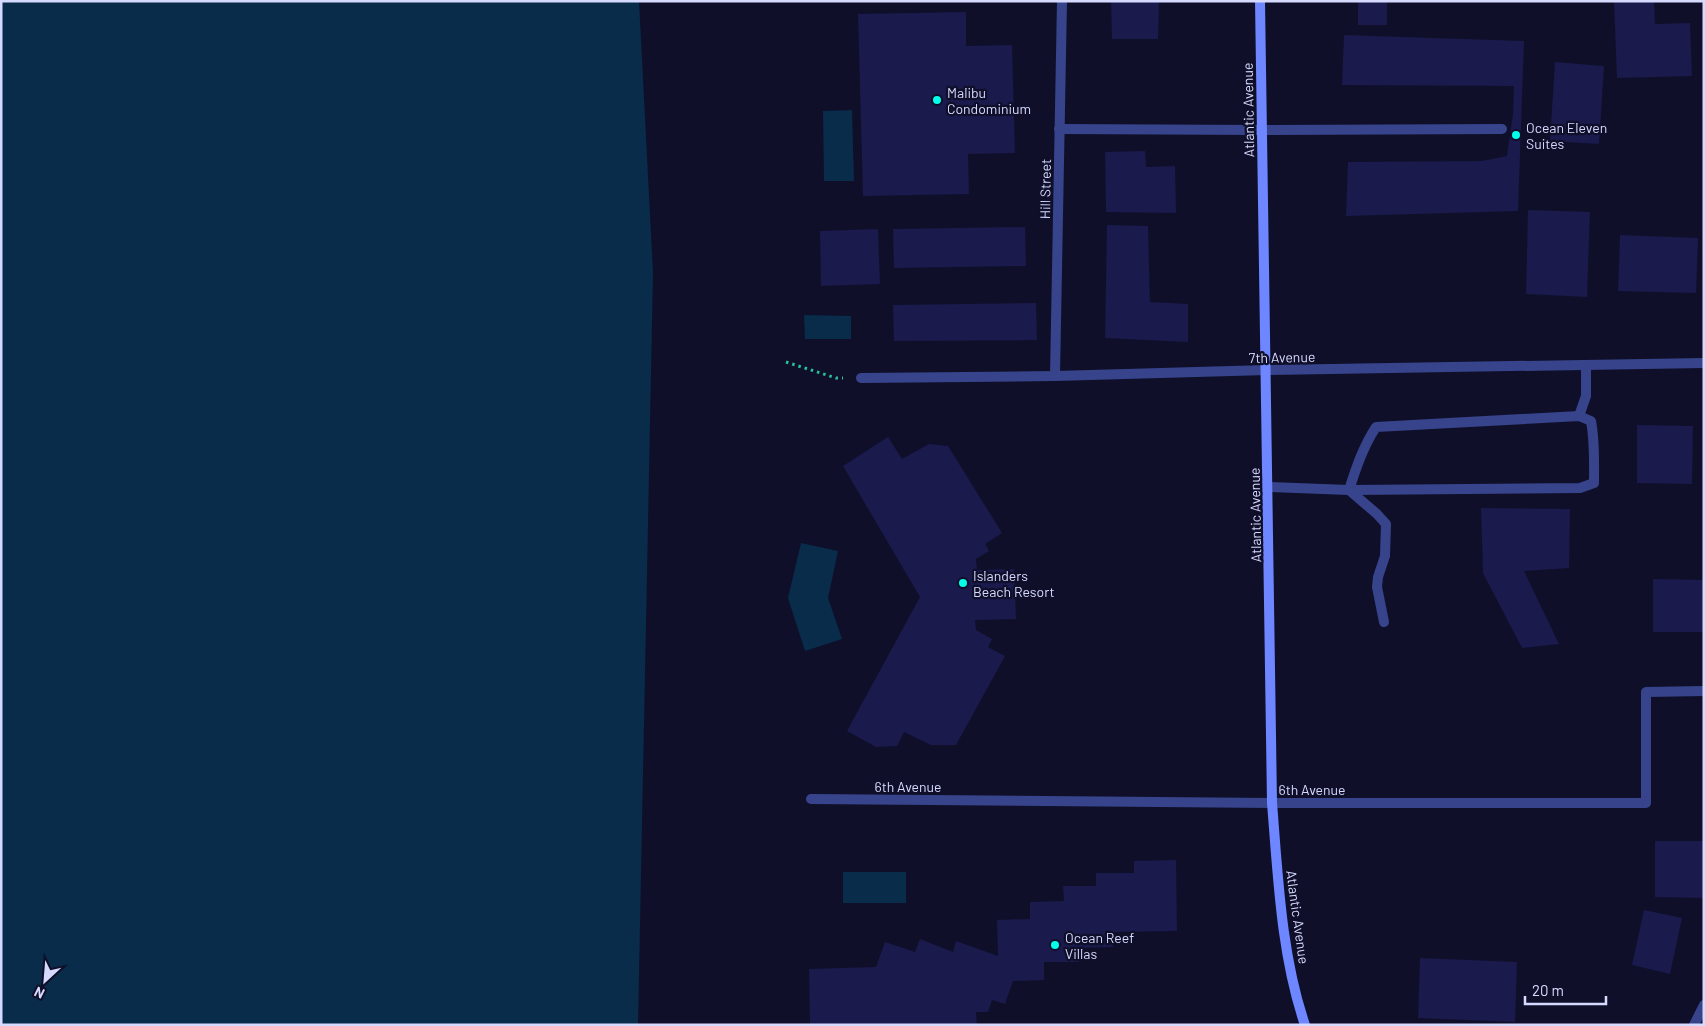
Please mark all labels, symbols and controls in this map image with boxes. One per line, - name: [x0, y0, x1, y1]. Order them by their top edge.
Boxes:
- street label: Atlantic Avenue: [1239, 63, 1257, 157]
- place label: Malibu Condominium: [947, 84, 1031, 117]
- marker: Malibu Condominium: [931, 94, 943, 106]
- place label: Ocean Eleven Suites: [1526, 119, 1607, 152]
- marker: Ocean Eleven Suites: [1510, 129, 1522, 141]
- street label: Hill Street: [1036, 159, 1054, 219]
- street label: 7th Avenue: [1249, 348, 1315, 366]
- street label: Atlantic Avenue: [1246, 468, 1264, 562]
- place label: Islanders Beach Resort: [973, 567, 1055, 600]
- marker: Islanders Beach Resort: [957, 577, 969, 589]
- street label: 6th Avenue: [874, 778, 942, 795]
- street label: 6th Avenue: [1278, 781, 1346, 798]
- street label: Atlantic Avenue: [1283, 869, 1313, 965]
- place label: Ocean Reef Villas: [1065, 929, 1134, 962]
- marker: Ocean Reef Villas: [1049, 939, 1061, 951]
- north arrow: [20, 956, 70, 1006]
- scale bar: [1525, 974, 1606, 1006]
- text: 20 m: [1532, 981, 1564, 999]
- text: N: [31, 983, 47, 1003]

